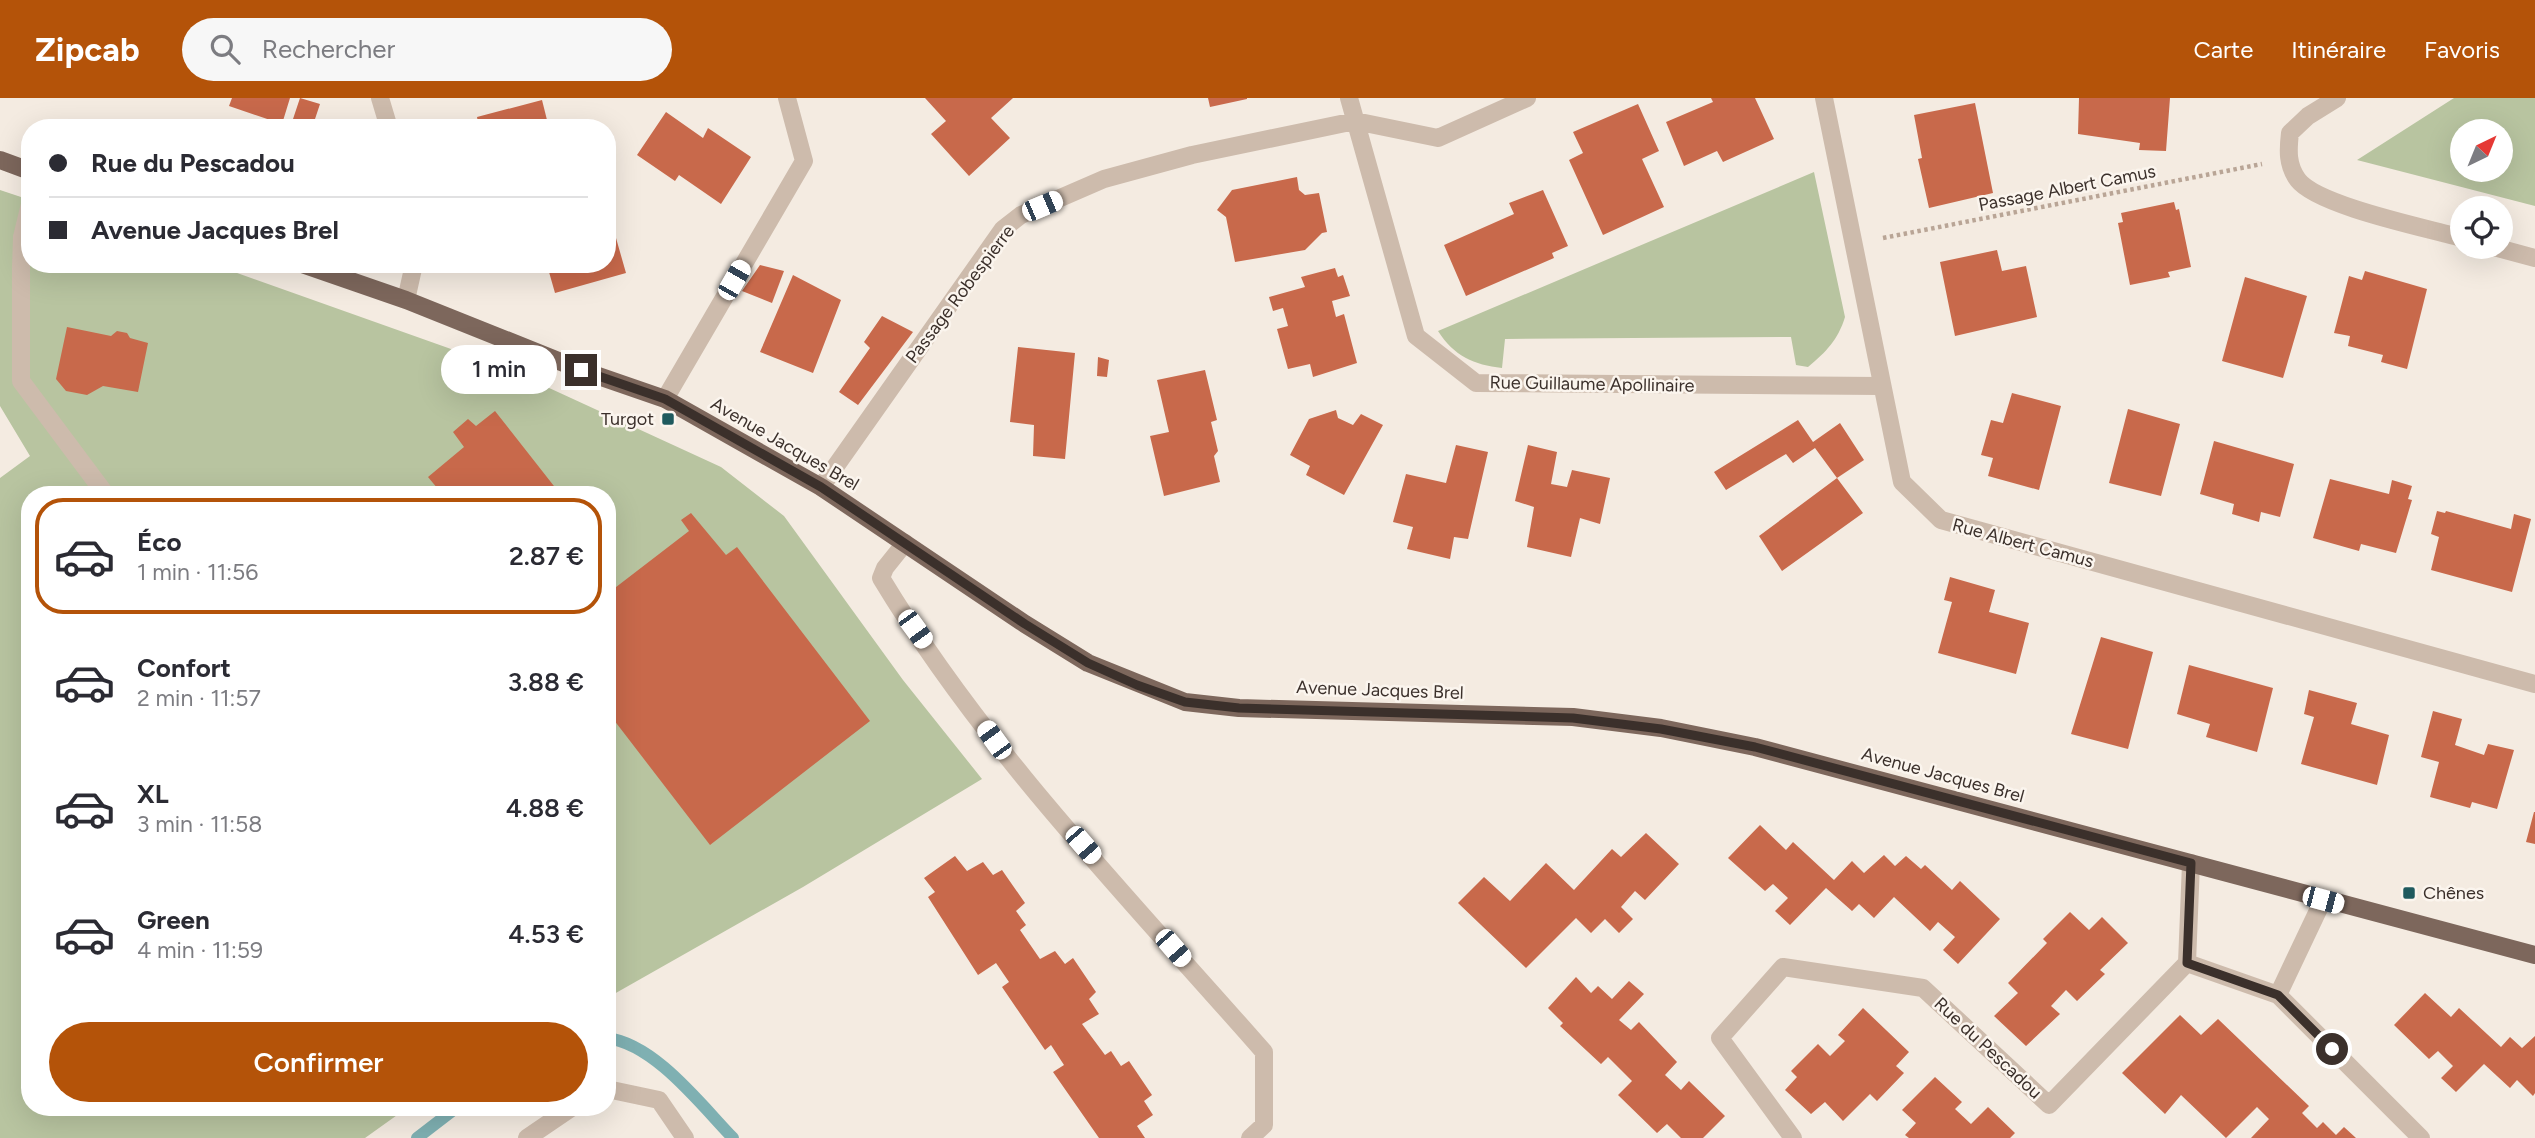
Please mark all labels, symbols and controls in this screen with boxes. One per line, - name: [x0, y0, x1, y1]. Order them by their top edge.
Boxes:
- search box: [182, 18, 672, 81]
- text: Zipcab: [35, 30, 140, 69]
- icon: search: [206, 30, 244, 68]
- text: Rechercher: [262, 33, 395, 65]
- text: Carte: [2193, 35, 2253, 64]
- text: Itinéraire: [2291, 35, 2386, 64]
- text: Favoris: [2424, 35, 2500, 64]
- north arrow: [2450, 119, 2513, 182]
- map controls: [2450, 119, 2513, 259]
- text: Rue du Pescadou: [91, 147, 295, 179]
- street label: Passage Albert Camus: [1977, 160, 2157, 216]
- car: [1019, 188, 1066, 224]
- button: locate: [2450, 196, 2513, 259]
- text: Avenue Jacques Brel: [91, 214, 339, 246]
- street label: Passage Robespierre: [901, 220, 1019, 367]
- car: [715, 257, 754, 303]
- callout: 1 min: [441, 345, 556, 394]
- route end: [565, 354, 597, 386]
- text: 1 min: [472, 355, 526, 383]
- street label: Rue Guillaume Apollinaire: [1489, 371, 1695, 397]
- street label: Avenue Jacques Brel: [707, 393, 863, 495]
- place label: Turgot: [601, 408, 654, 430]
- marker: Turgot: [660, 411, 676, 427]
- street label: Rue Albert Camus: [1950, 514, 2096, 572]
- icon: car: [53, 525, 116, 588]
- text: Éco: [137, 526, 182, 558]
- text: 2.87 €: [509, 540, 584, 572]
- text: 1 min · 11:56: [137, 558, 258, 586]
- car: [895, 606, 936, 652]
- icon: car: [53, 651, 116, 714]
- text: Confort: [137, 652, 231, 684]
- text: 3.88 €: [508, 666, 584, 698]
- street label: Avenue Jacques Brel: [1296, 676, 1464, 704]
- text: 2 min · 11:57: [137, 684, 261, 712]
- car: [974, 717, 1015, 763]
- street label: Avenue Jacques Brel: [1859, 743, 2027, 807]
- icon: car: [53, 777, 116, 840]
- text: XL: [137, 778, 169, 810]
- text: 4.88 €: [506, 792, 584, 824]
- text: 3 min · 11:58: [137, 810, 262, 838]
- car: [1062, 822, 1105, 868]
- place label: Chênes: [2423, 882, 2484, 904]
- car: [2300, 884, 2347, 916]
- marker: Chênes: [2401, 885, 2417, 901]
- icon: car: [53, 903, 116, 966]
- text: Green: [137, 904, 210, 936]
- text: 4.53 €: [508, 918, 584, 950]
- car: [1152, 925, 1195, 971]
- text: 4 min · 11:59: [137, 936, 263, 964]
- street label: Rue du Pescadou: [1930, 993, 2046, 1103]
- button: Confirmer: [49, 1022, 588, 1102]
- route start: [2316, 1033, 2348, 1065]

